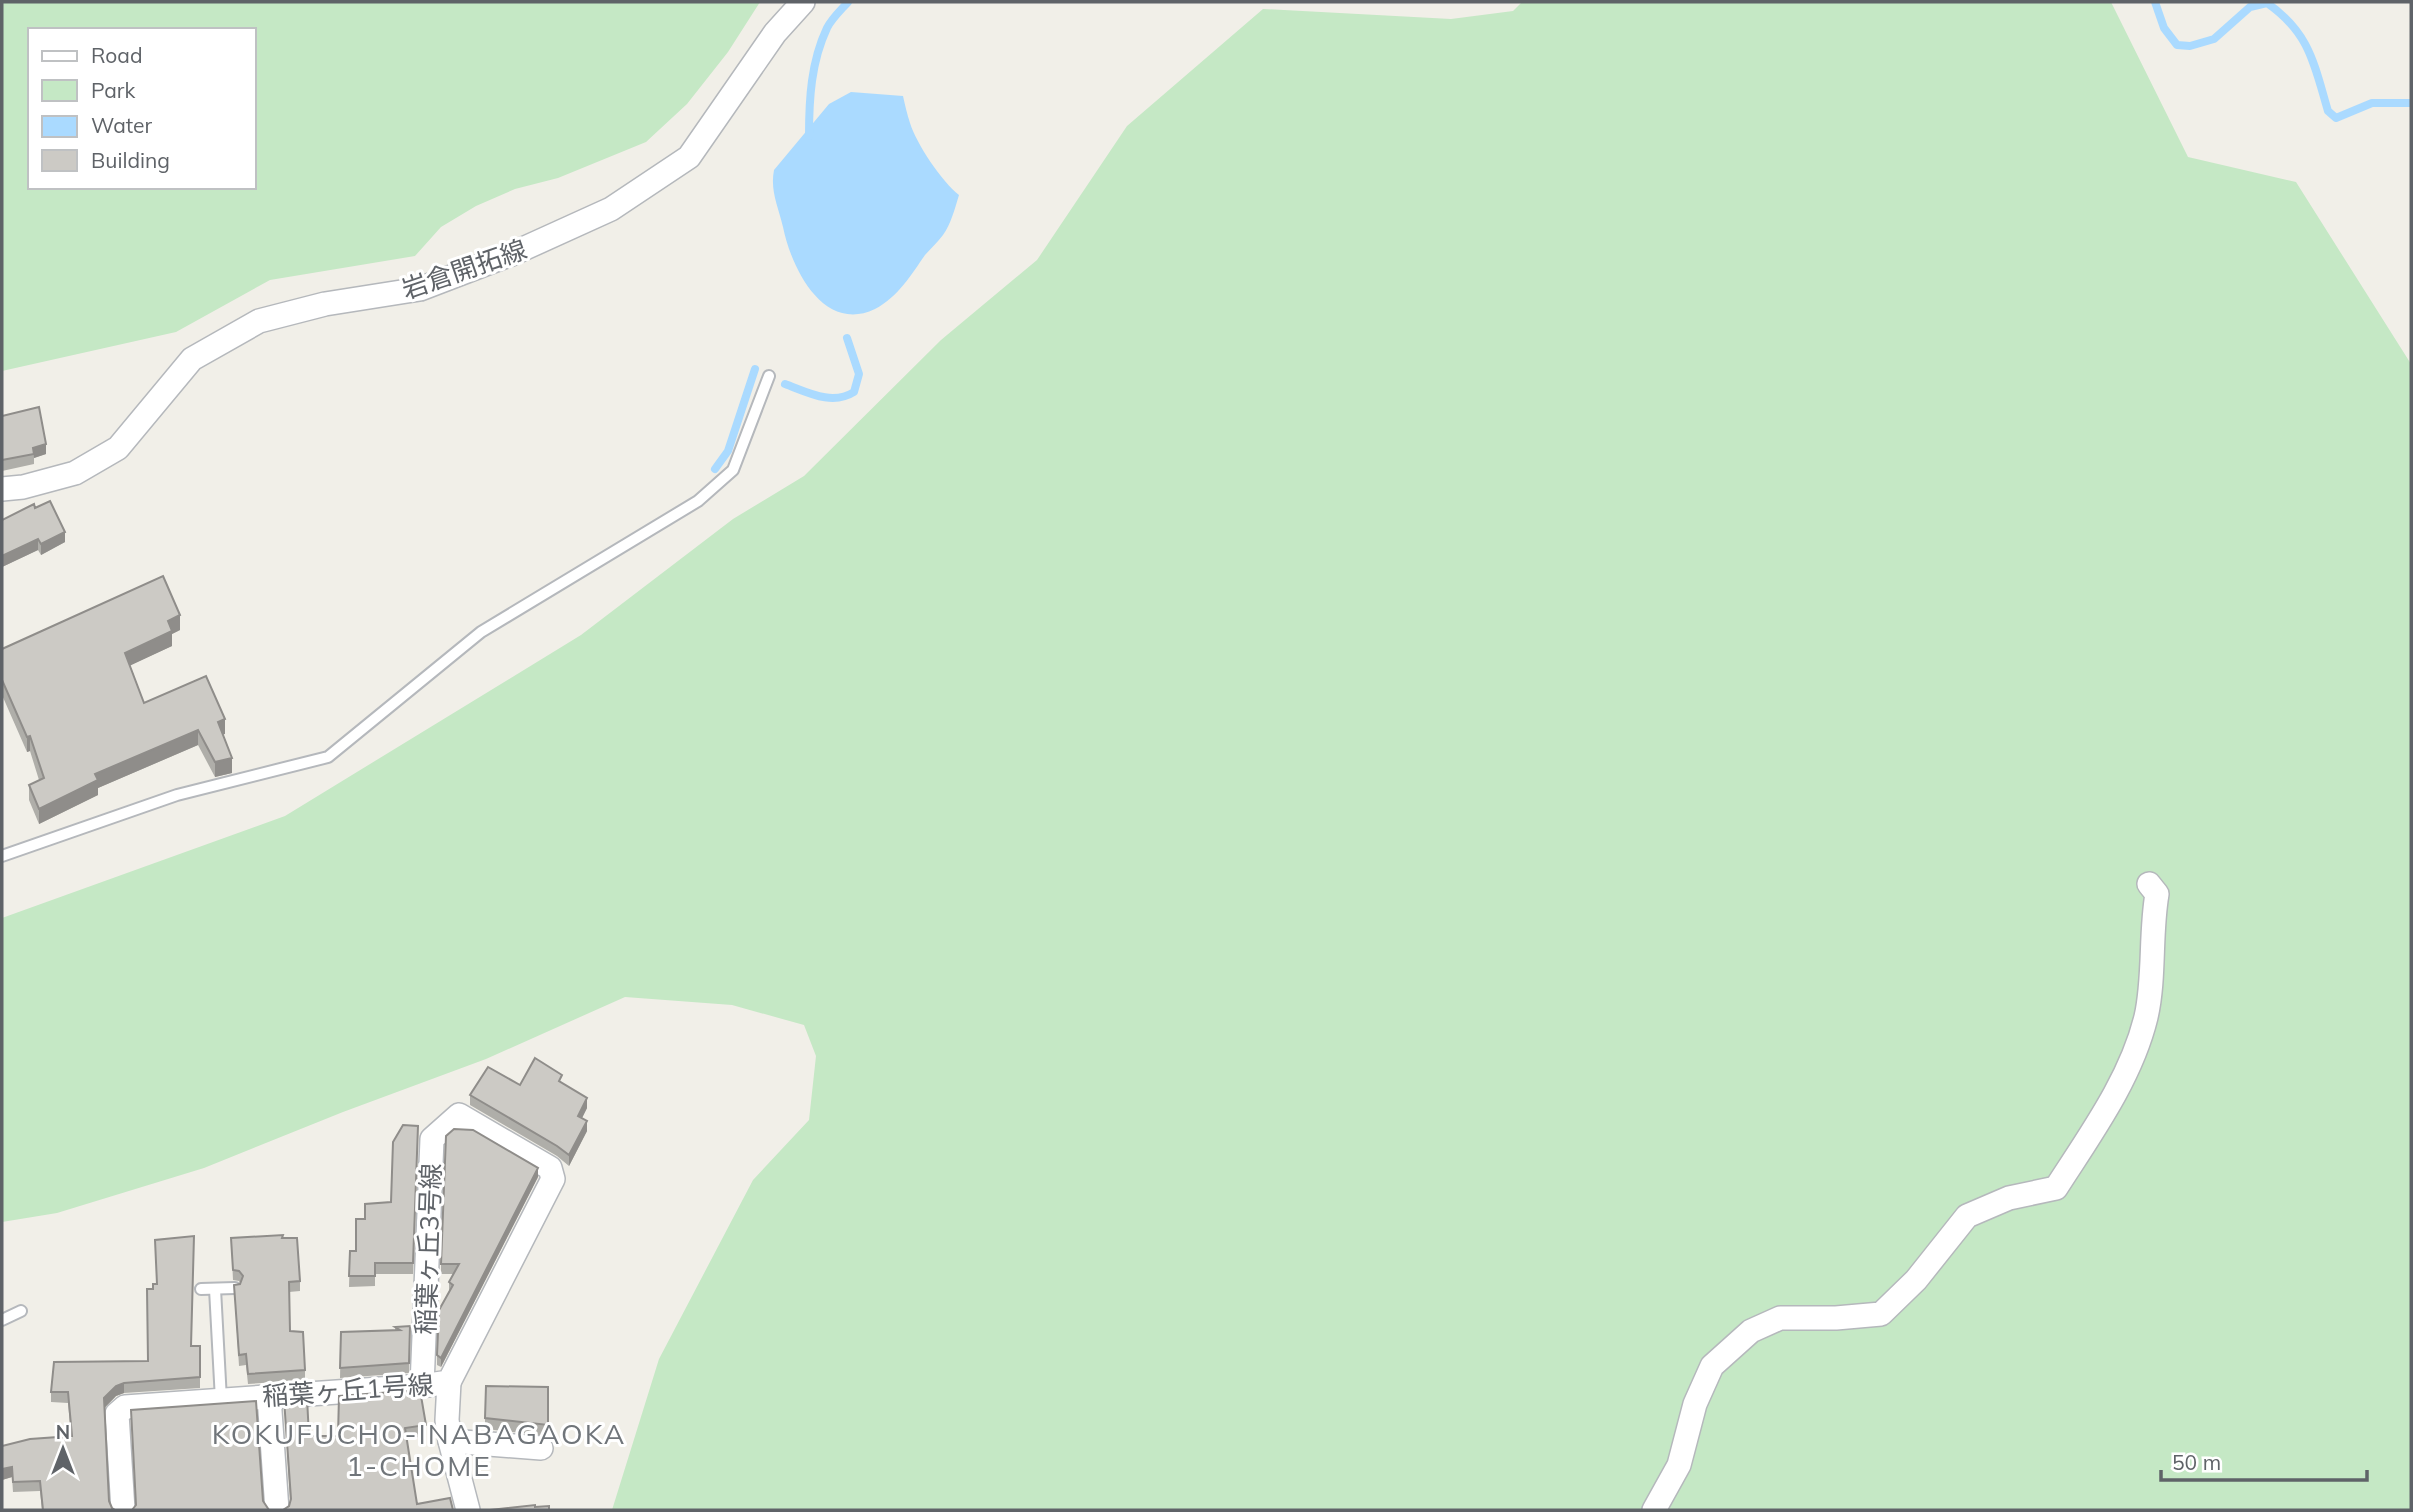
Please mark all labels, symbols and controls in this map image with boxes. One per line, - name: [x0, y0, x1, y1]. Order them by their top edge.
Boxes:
- legend: [28, 28, 256, 189]
- text: Road: [91, 42, 142, 68]
- text: Park: [91, 77, 135, 103]
- text: Water: [91, 112, 152, 138]
- text: Building: [91, 147, 170, 173]
- street label: 岩倉開拓線: [397, 232, 531, 306]
- street label: 稲葉ヶ丘3号線: [409, 1163, 447, 1335]
- street label: 稲葉ヶ丘1号線: [261, 1368, 435, 1412]
- north arrow: [28, 1414, 98, 1484]
- district label: KOKUFUCHO-INABAGAOKA 1-CHOME: [212, 1416, 626, 1483]
- text: N: [56, 1420, 70, 1444]
- scale bar: [2161, 1438, 2368, 1482]
- text: 50 m: [2172, 1449, 2221, 1475]

